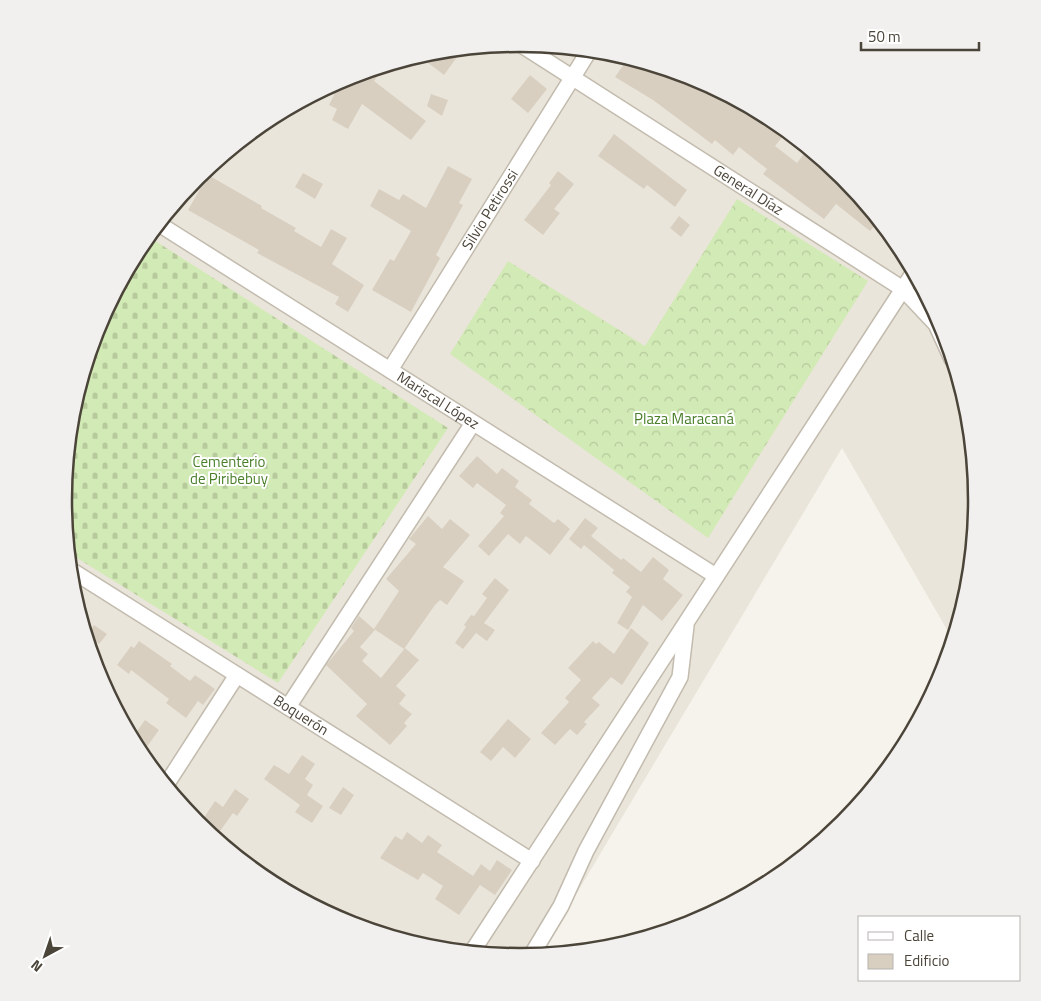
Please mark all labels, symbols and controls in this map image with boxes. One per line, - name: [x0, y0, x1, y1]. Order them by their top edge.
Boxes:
- scale bar: [861, 20, 978, 52]
- text: 50 m: [868, 25, 901, 48]
- street label: General Díaz: [709, 159, 788, 221]
- street label: Silvio Petirossi: [456, 164, 524, 254]
- street label: Mariscal López: [392, 365, 484, 435]
- park label: Plaza Maracaná: [634, 407, 734, 430]
- park label: Cementerio de Piribebuy: [190, 450, 268, 490]
- street label: Boquerón: [269, 689, 333, 741]
- legend: [858, 916, 1021, 981]
- text: Calle: [904, 924, 934, 947]
- north arrow: [20, 931, 70, 981]
- text: Edificio: [904, 949, 949, 972]
- text: N: [26, 955, 47, 978]

